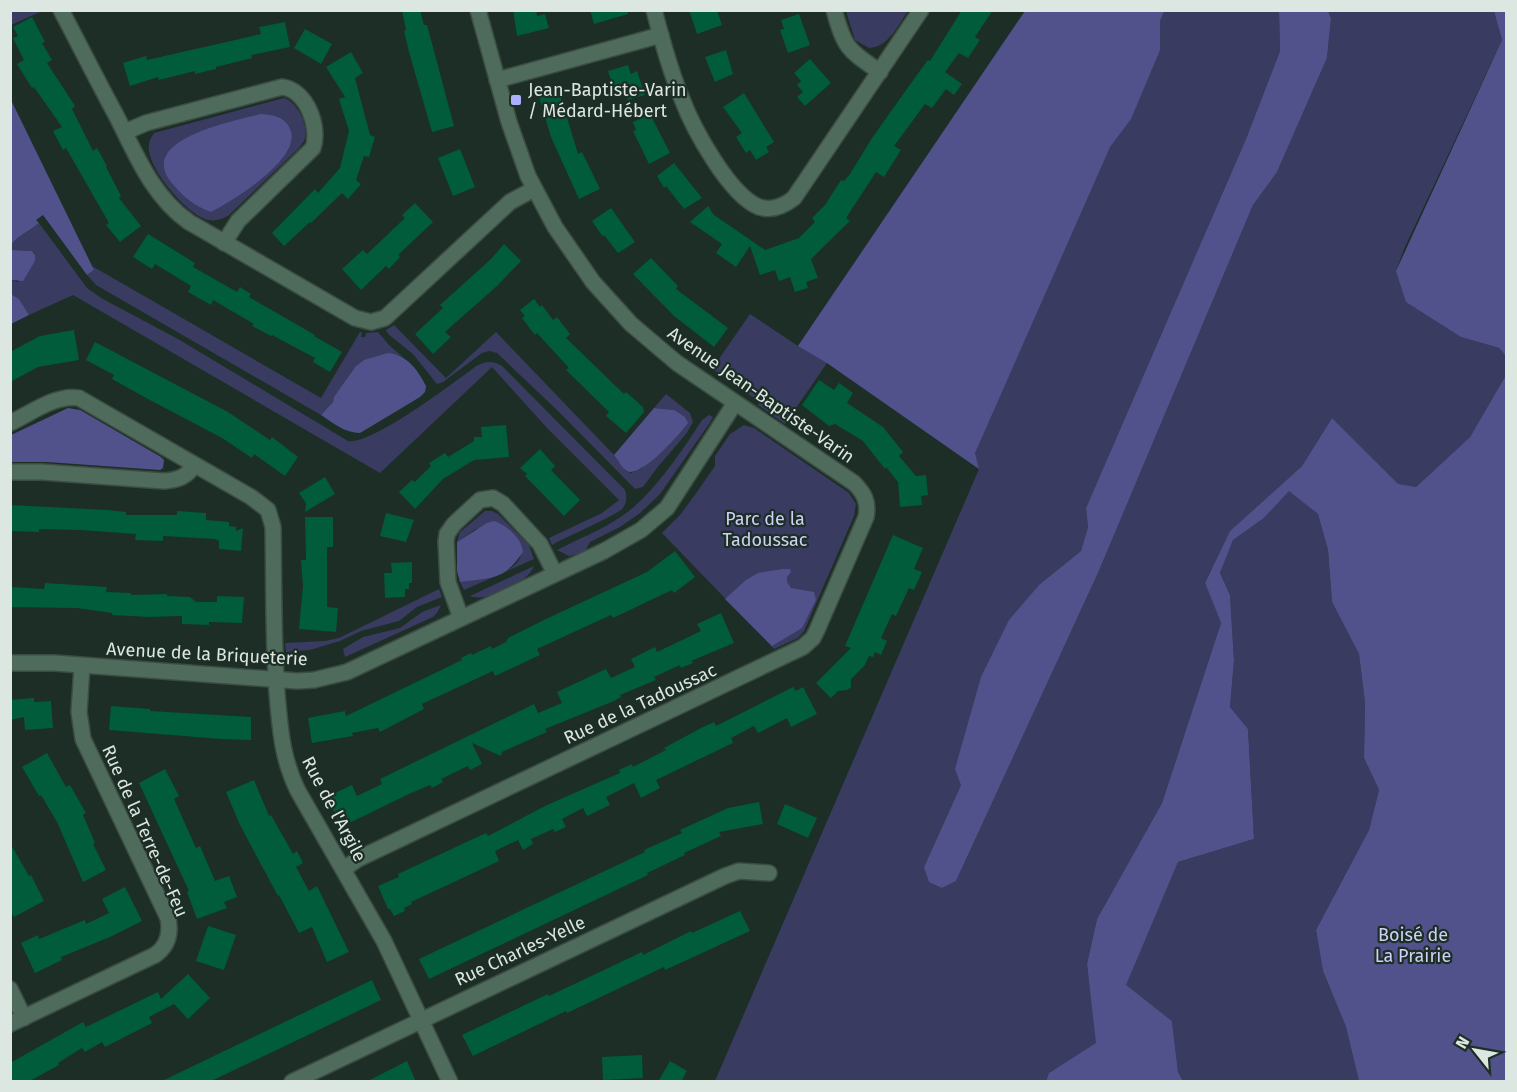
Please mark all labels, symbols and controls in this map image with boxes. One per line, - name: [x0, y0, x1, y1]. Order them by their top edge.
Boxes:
- place label: Jean-Baptiste-Varin / Médard-Hébert: [528, 79, 687, 122]
- marker: Jean-Baptiste-Varin / Médard-Hébert: [509, 93, 523, 107]
- street label: Avenue Jean-Baptiste-Varin: [663, 322, 859, 468]
- park label: Parc de la Tadoussac: [723, 508, 808, 551]
- street label: Avenue de la Briqueterie: [106, 638, 308, 670]
- street label: Rue de la Tadoussac: [560, 659, 720, 749]
- street label: Rue de la Terre-de-Feu: [97, 742, 193, 920]
- street label: Rue de l'Argile: [297, 753, 371, 865]
- street label: Rue Charles-Yelle: [451, 911, 589, 991]
- park label: Boisé de La Prairie: [1375, 924, 1451, 967]
- north arrow: [1445, 1020, 1505, 1080]
- text: N: [1452, 1033, 1473, 1052]

